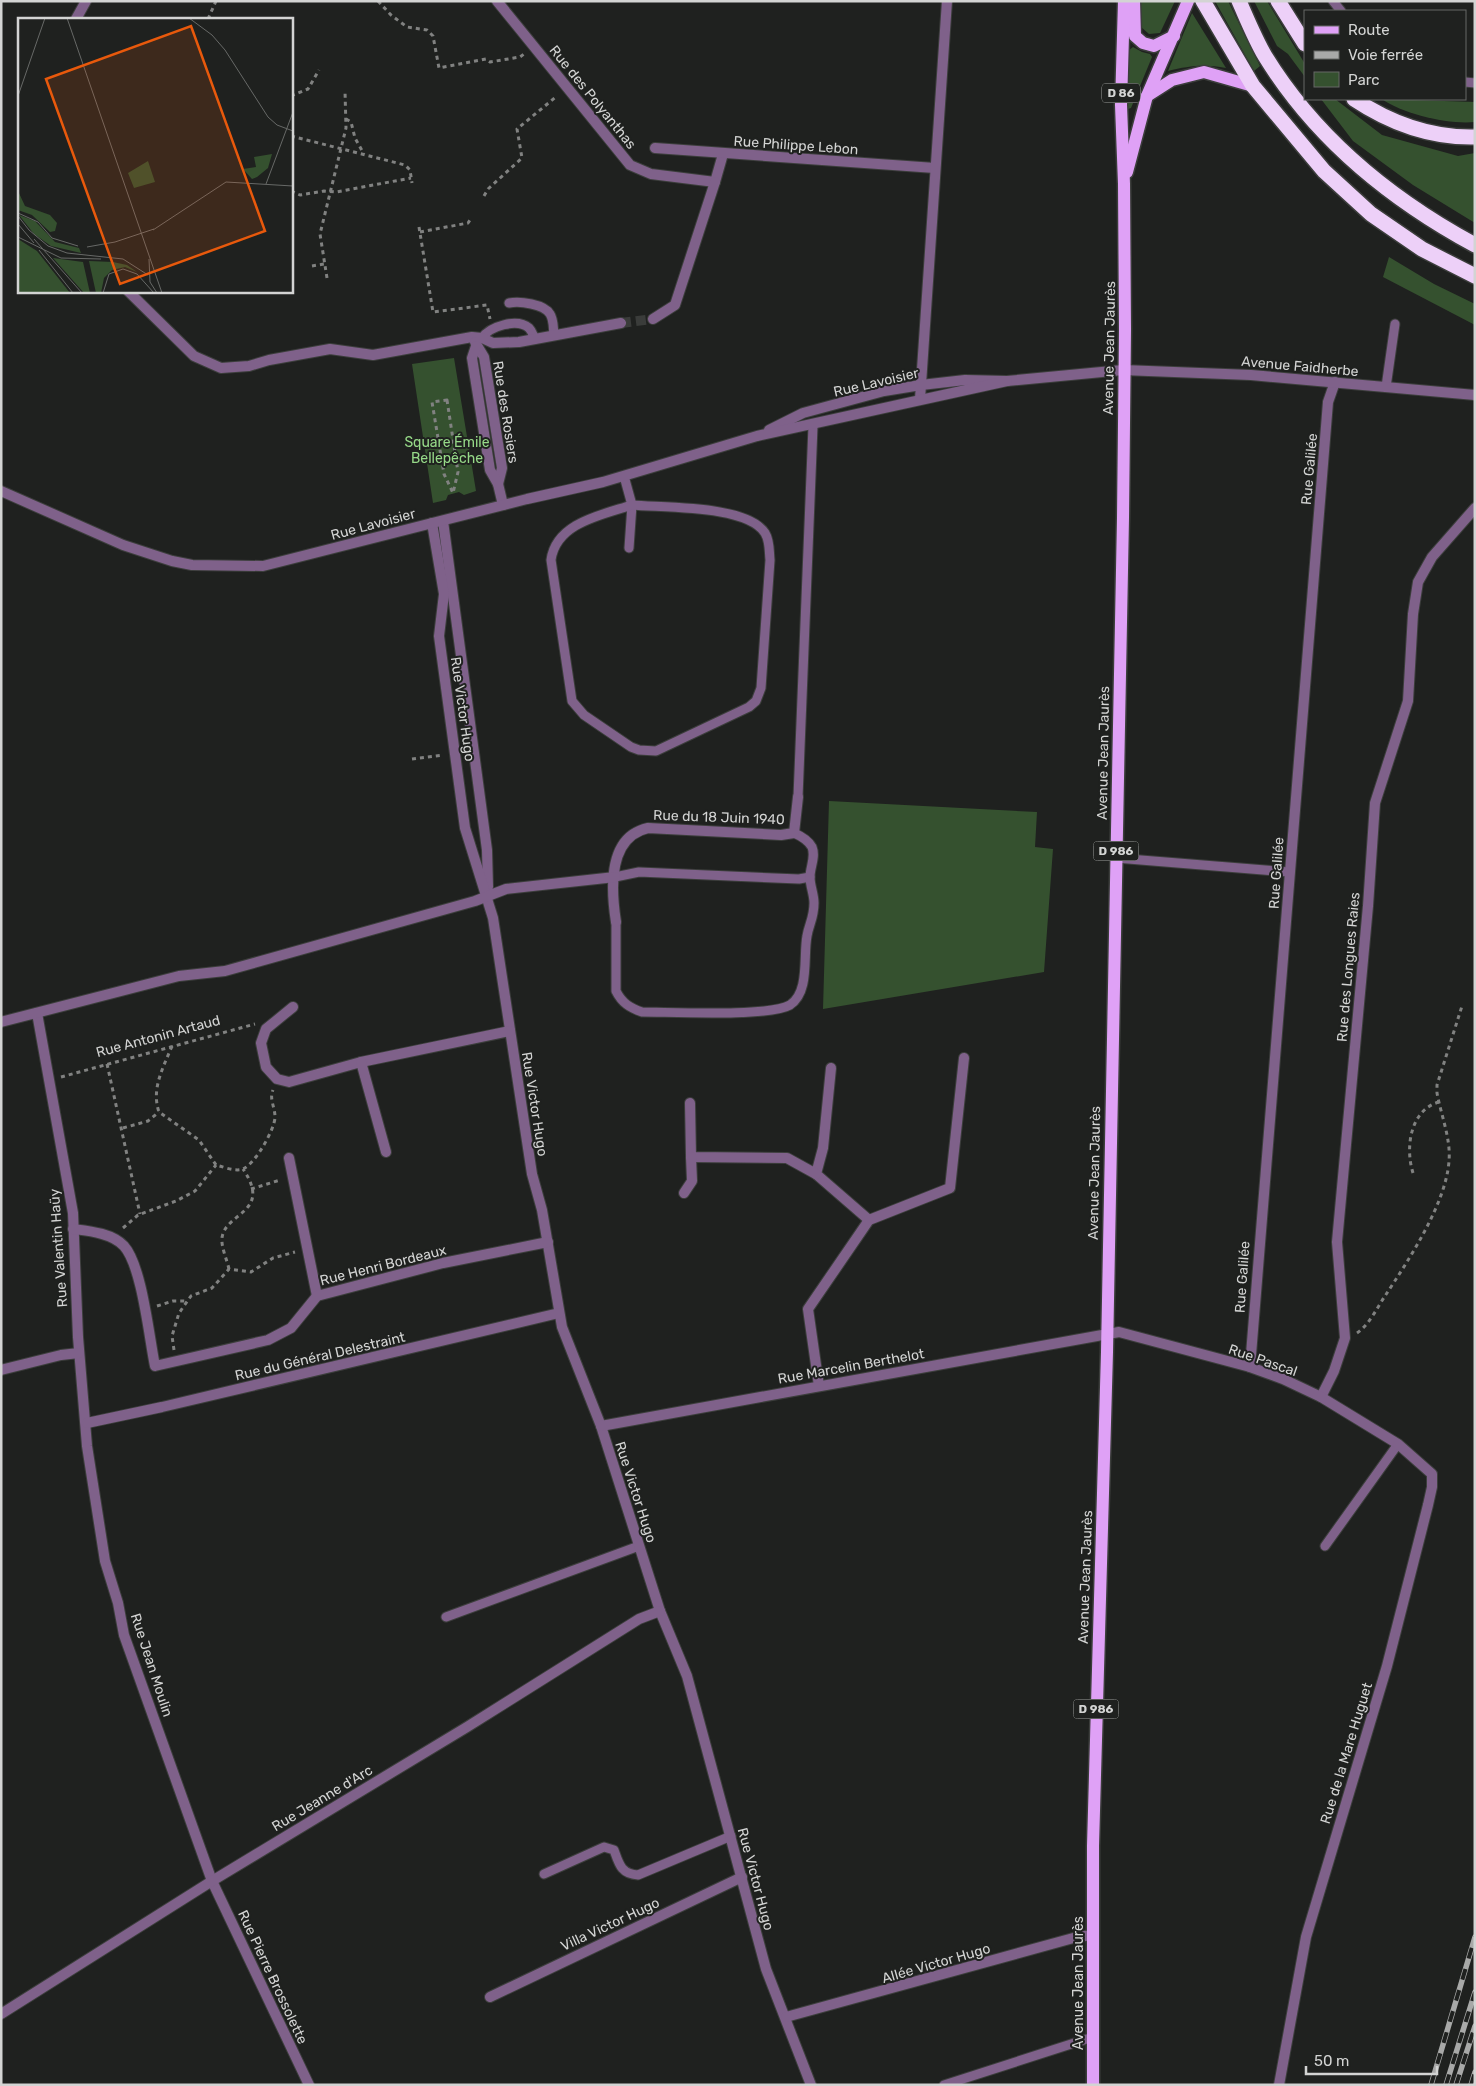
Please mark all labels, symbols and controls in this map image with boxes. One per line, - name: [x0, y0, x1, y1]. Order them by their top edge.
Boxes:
- legend: [1304, 10, 1466, 100]
- inset map: [18, 18, 292, 292]
- text: Route: [1348, 21, 1390, 39]
- street label: Rue des Polyanthas: [546, 42, 640, 153]
- text: Voie ferrée: [1348, 46, 1423, 64]
- text: Parc: [1348, 71, 1380, 89]
- road number: D 86: [1102, 84, 1140, 102]
- street label: Rue Philippe Lebon: [733, 133, 859, 158]
- street label: Avenue Jean Jaurès: [1100, 281, 1119, 415]
- street label: Avenue Faidherbe: [1241, 353, 1359, 380]
- street label: Rue des Rosiers: [489, 360, 522, 465]
- street label: Rue Lavoisier: [832, 364, 921, 401]
- street label: Rue Galilée: [1298, 432, 1321, 506]
- park label: Square Émile Bellepêche: [404, 433, 490, 467]
- street label: Rue Lavoisier: [329, 505, 418, 544]
- street label: Rue Victor Hugo: [447, 656, 478, 762]
- street label: Avenue Jean Jaurès: [1094, 686, 1113, 820]
- street label: Rue du 18 Juin 1940: [653, 807, 785, 828]
- street label: Rue Galilée: [1266, 836, 1288, 910]
- road number: D 986: [1094, 841, 1138, 860]
- street label: Rue des Longues Raies: [1333, 891, 1364, 1043]
- street label: Rue Antonin Artaud: [94, 1012, 222, 1061]
- street label: Rue Victor Hugo: [518, 1051, 551, 1158]
- street label: Avenue Jean Jaurès: [1085, 1106, 1104, 1240]
- street label: Rue Valentin Haüy: [46, 1188, 71, 1308]
- street label: Rue Galilée: [1232, 1240, 1254, 1314]
- street label: Rue Henri Bordeaux: [318, 1241, 449, 1289]
- street label: Rue du Général Delestraint: [233, 1329, 407, 1384]
- street label: Rue Pascal: [1226, 1341, 1299, 1380]
- street label: Rue Marcelin Berthelot: [777, 1345, 926, 1388]
- street label: Rue Victor Hugo: [611, 1439, 660, 1545]
- street label: Avenue Jean Jaurès: [1075, 1510, 1096, 1644]
- street label: Rue Jean Moulin: [127, 1611, 176, 1719]
- street label: Rue de la Mare Huguet: [1317, 1680, 1376, 1826]
- road number: D 986: [1074, 1700, 1118, 1718]
- street label: Rue Jeanne d'Arc: [269, 1762, 376, 1835]
- street label: Rue Victor Hugo: [734, 1826, 777, 1932]
- street label: Villa Victor Hugo: [558, 1894, 662, 1955]
- street label: Rue Pierre Brossolette: [234, 1908, 311, 2047]
- street label: Avenue Jean Jaurès: [1070, 1916, 1087, 2050]
- street label: Allée Victor Hugo: [880, 1940, 992, 1987]
- scale bar: [1306, 2044, 1437, 2076]
- text: 50 m: [1314, 2052, 1349, 2070]

